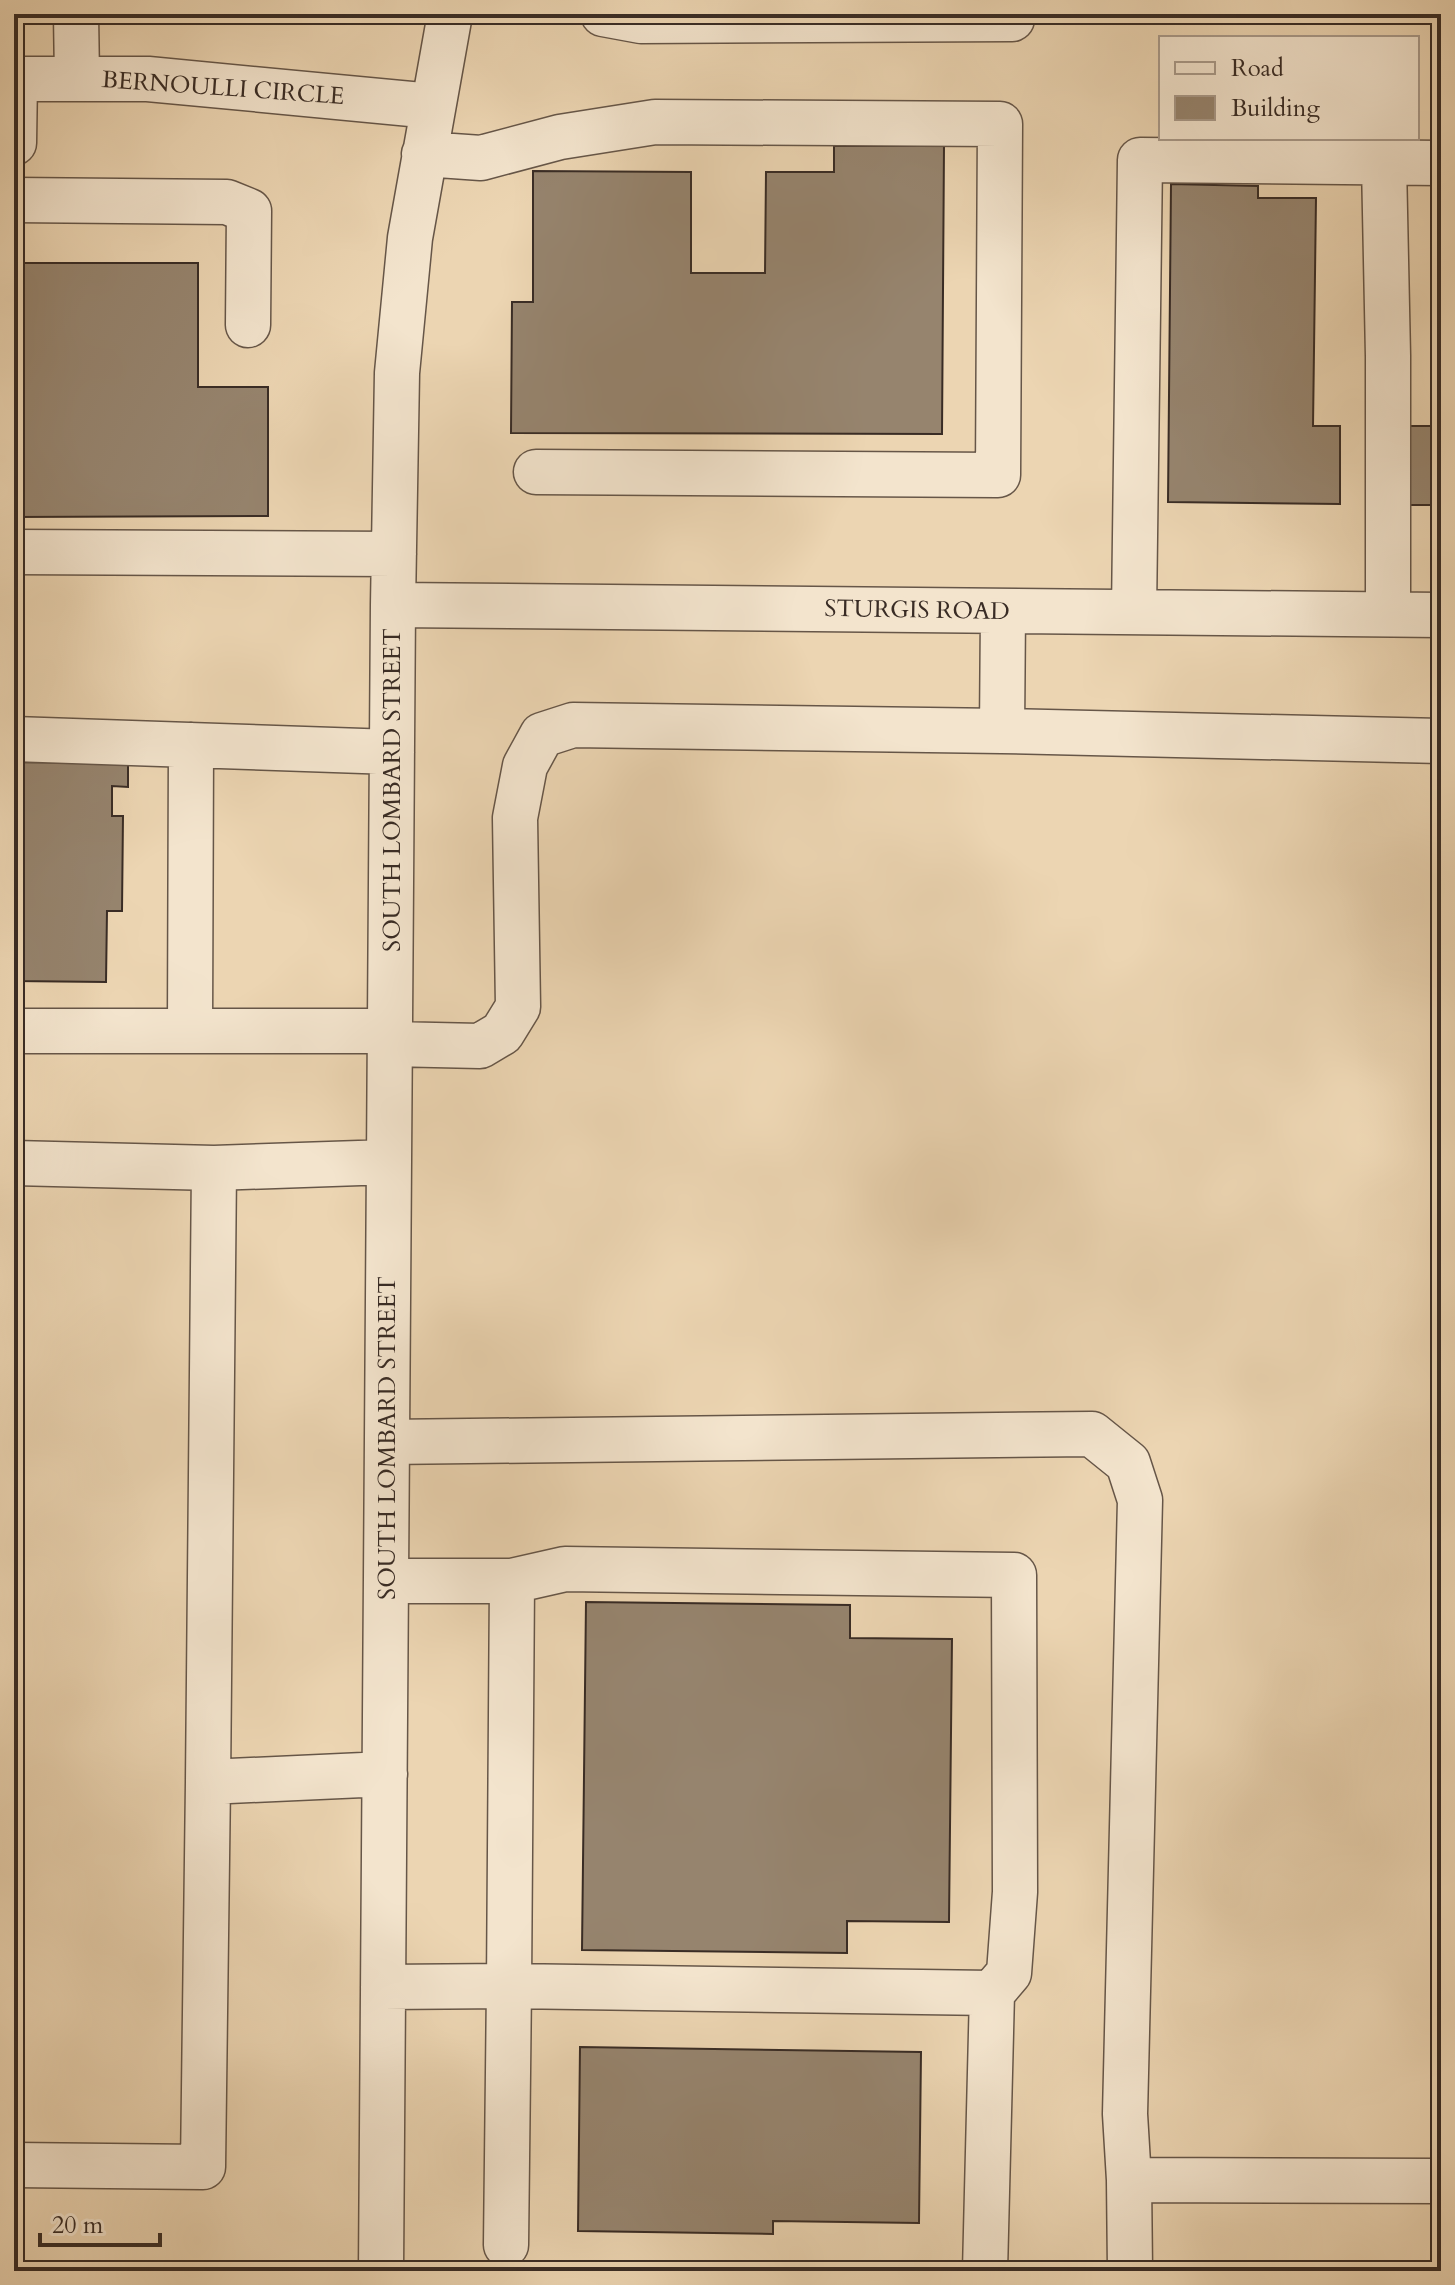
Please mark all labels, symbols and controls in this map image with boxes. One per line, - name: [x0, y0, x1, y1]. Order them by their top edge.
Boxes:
- legend: [1159, 36, 1419, 140]
- text: Road: [1231, 52, 1284, 85]
- street label: BERNOULLI CIRCLE: [101, 63, 345, 113]
- text: Building: [1231, 92, 1321, 125]
- street label: STURGIS ROAD: [824, 592, 1010, 628]
- street label: SOUTH LOMBARD STREET: [376, 628, 409, 952]
- street label: SOUTH LOMBARD STREET: [371, 1276, 404, 1600]
- scale bar: [40, 2197, 160, 2247]
- text: 20 m: [52, 2209, 104, 2242]

